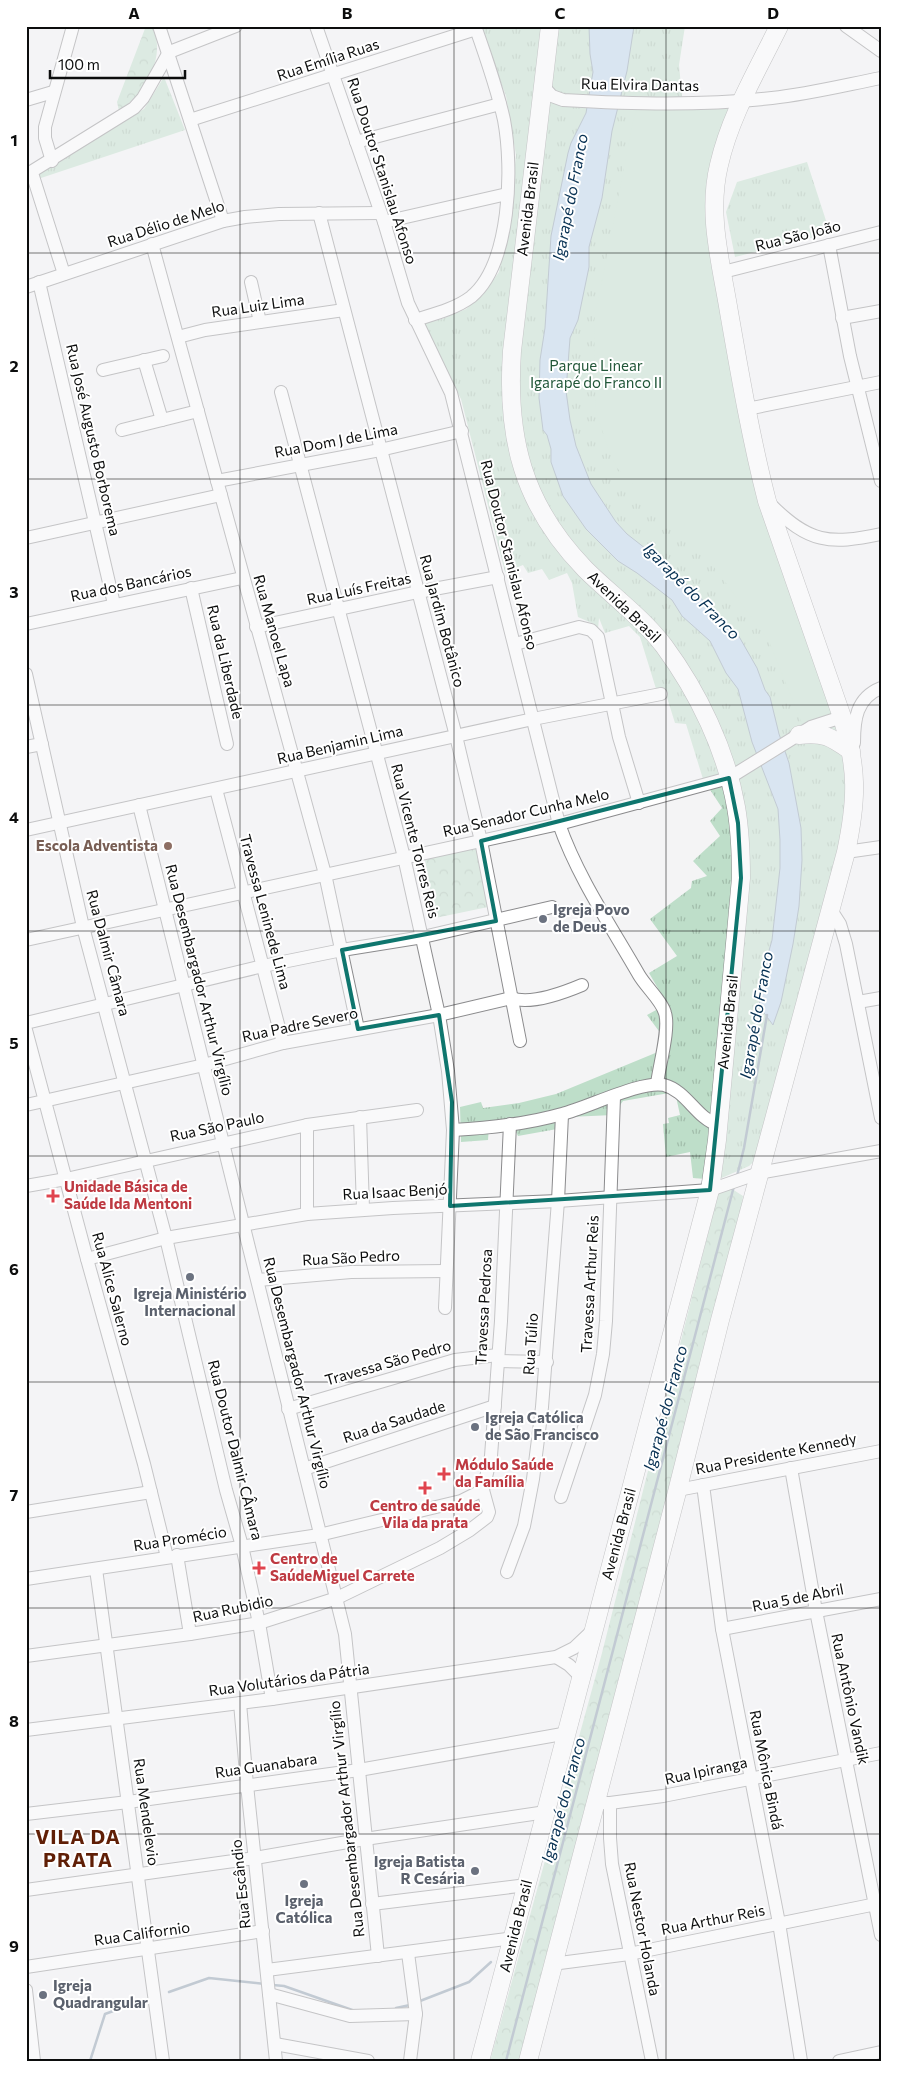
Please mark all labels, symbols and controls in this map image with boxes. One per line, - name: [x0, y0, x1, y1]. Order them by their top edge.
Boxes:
- text: A: [128, 3, 140, 22]
- text: B: [342, 3, 353, 22]
- text: C: [555, 3, 566, 22]
- text: D: [767, 3, 779, 22]
- street label: Rua Emília Ruas: [274, 34, 381, 84]
- scale bar: [50, 48, 185, 80]
- text: 100 m: [58, 55, 100, 73]
- street label: Rua Elvira Dantas: [581, 74, 699, 94]
- street label: Rua Doutor Stanislau Afonso: [344, 75, 422, 266]
- text: 1: [10, 130, 18, 149]
- water label: Igarapé do Franco: [548, 132, 591, 262]
- street label: Avenida Brasil: [512, 161, 542, 257]
- street label: Rua Délio de Melo: [105, 196, 227, 250]
- street label: Rua São João: [753, 216, 842, 254]
- street label: Rua Luiz Lima: [210, 290, 305, 320]
- street label: Rua José Augusto Borborema: [63, 342, 125, 538]
- text: 2: [9, 356, 19, 375]
- park label: Parque Linear Igarapé do Franco II: [530, 356, 662, 391]
- street label: Rua Dom J de Lima: [273, 419, 399, 461]
- street label: Rua Doutor Stanislau Afonso: [478, 458, 542, 652]
- water label: Igarapé do Franco: [640, 538, 745, 643]
- street label: Rua Jardim Botânico: [417, 552, 469, 689]
- street label: Rua dos Bancários: [69, 561, 193, 605]
- street label: Avenida Brasil: [584, 567, 665, 646]
- street label: Rua Luís Freitas: [305, 568, 413, 608]
- street label: Rua Manoel Lapa: [250, 572, 300, 689]
- text: 3: [9, 582, 19, 601]
- street label: Rua da Liberdade: [204, 603, 248, 721]
- street label: Rua Benjamin Lima: [275, 721, 405, 767]
- street label: Rua Vicente Torres Reis: [388, 762, 444, 920]
- street label: Rua Senador Cunha Melo: [441, 784, 611, 840]
- text: 4: [9, 807, 19, 826]
- street label: Travessa Leninede Lima: [237, 832, 295, 991]
- place label: Escola Adventista: [36, 836, 158, 854]
- marker: Escola Adventista: [162, 840, 174, 852]
- street label: Rua Desembargador Arthur Virgílio: [162, 862, 238, 1097]
- street label: Rua Dalmir Câmara: [83, 888, 135, 1018]
- place label: Igreja Povo de Deus: [553, 900, 630, 935]
- marker: Igreja Povo de Deus: [537, 913, 549, 925]
- water label: Igarapé do Franco: [735, 950, 776, 1080]
- street label: Avenida Brasil: [713, 974, 741, 1070]
- street label: Rua Padre Severo: [240, 1003, 359, 1045]
- text: 5: [9, 1033, 19, 1052]
- street label: Rua São Paulo: [168, 1107, 266, 1145]
- place label: Unidade Básica de Saúde Ida Mentoni: [64, 1177, 192, 1212]
- street label: Rua Isaac Benjó: [342, 1179, 448, 1203]
- marker: Unidade Básica de Saúde Ida Mentoni: [46, 1189, 60, 1203]
- street label: Travessa Arthur Reis: [576, 1214, 602, 1353]
- street label: Rua Alice Salerno: [89, 1230, 137, 1348]
- street label: Rua São Pedro: [302, 1245, 400, 1269]
- street label: Travessa Pedrosa: [471, 1248, 495, 1366]
- street label: Rua Desembargador Arthur Virgílio: [260, 1255, 336, 1490]
- text: 6: [9, 1259, 19, 1278]
- marker: Igreja Ministério Internacional: [184, 1271, 196, 1283]
- place label: Igreja Ministério Internacional: [133, 1284, 247, 1319]
- street label: Rua Túlio: [519, 1312, 541, 1376]
- street label: Travessa São Pedro: [323, 1335, 453, 1389]
- water label: Igarapé do Franco: [639, 1343, 690, 1473]
- street label: Rua Doutor Dalmir CÂmara: [205, 1358, 268, 1542]
- street label: Rua da Saudade: [340, 1396, 447, 1446]
- place label: Igreja Católica de São Francisco: [485, 1408, 599, 1443]
- marker: Igreja Católica de São Francisco: [469, 1421, 481, 1433]
- street label: Rua Presidente Kennedy: [694, 1429, 858, 1477]
- place label: Módulo Saúde da Família: [455, 1455, 554, 1490]
- marker: Módulo Saúde da Família: [437, 1467, 451, 1481]
- marker: Centro de saúde Vila da prata: [418, 1481, 432, 1495]
- text: 7: [10, 1485, 19, 1504]
- street label: Avenida Brasil: [597, 1486, 639, 1582]
- place label: Centro de saúde Vila da prata: [370, 1496, 480, 1531]
- street label: Rua Promécio: [132, 1522, 228, 1554]
- place label: Centro de SaúdeMiguel Carrete: [270, 1549, 415, 1584]
- marker: Centro de SaúdeMiguel Carrete: [252, 1561, 266, 1575]
- street label: Rua 5 de Abril: [750, 1579, 845, 1615]
- street label: Rua Rubidio: [191, 1591, 275, 1625]
- street label: Rua Antônio Vandik: [828, 1631, 874, 1766]
- street label: Rua Volutários da Pátria: [207, 1659, 370, 1699]
- street label: Rua Desembargador Arthur Virgílio: [325, 1700, 367, 1938]
- street label: Rua Mônica Bindá: [747, 1708, 787, 1831]
- text: 8: [9, 1711, 19, 1730]
- water label: Igarapé do Franco: [537, 1735, 588, 1865]
- street label: Rua Guanabara: [214, 1749, 318, 1781]
- street label: Rua Ipiranga: [663, 1752, 749, 1788]
- street label: Rua Mendelevio: [131, 1757, 163, 1867]
- district label: VILA DA PRATA: [35, 1824, 121, 1871]
- street label: Rua Escândio: [226, 1838, 254, 1930]
- place label: Igreja Batista R Cesária: [374, 1852, 465, 1887]
- street label: Rua Nestor Holanda: [621, 1860, 665, 1997]
- marker: Igreja Batista R Cesária: [469, 1865, 481, 1877]
- marker: Igreja Católica: [298, 1878, 310, 1890]
- street label: Avenida Brasil: [495, 1878, 535, 1974]
- place label: Igreja Católica: [276, 1891, 333, 1926]
- street label: Rua Arthur Reis: [659, 1900, 766, 1938]
- street label: Rua Californio: [93, 1917, 191, 1949]
- text: 9: [9, 1936, 19, 1955]
- place label: Igreja Quadrangular: [53, 1976, 148, 2011]
- marker: Igreja Quadrangular: [37, 1989, 49, 2001]

